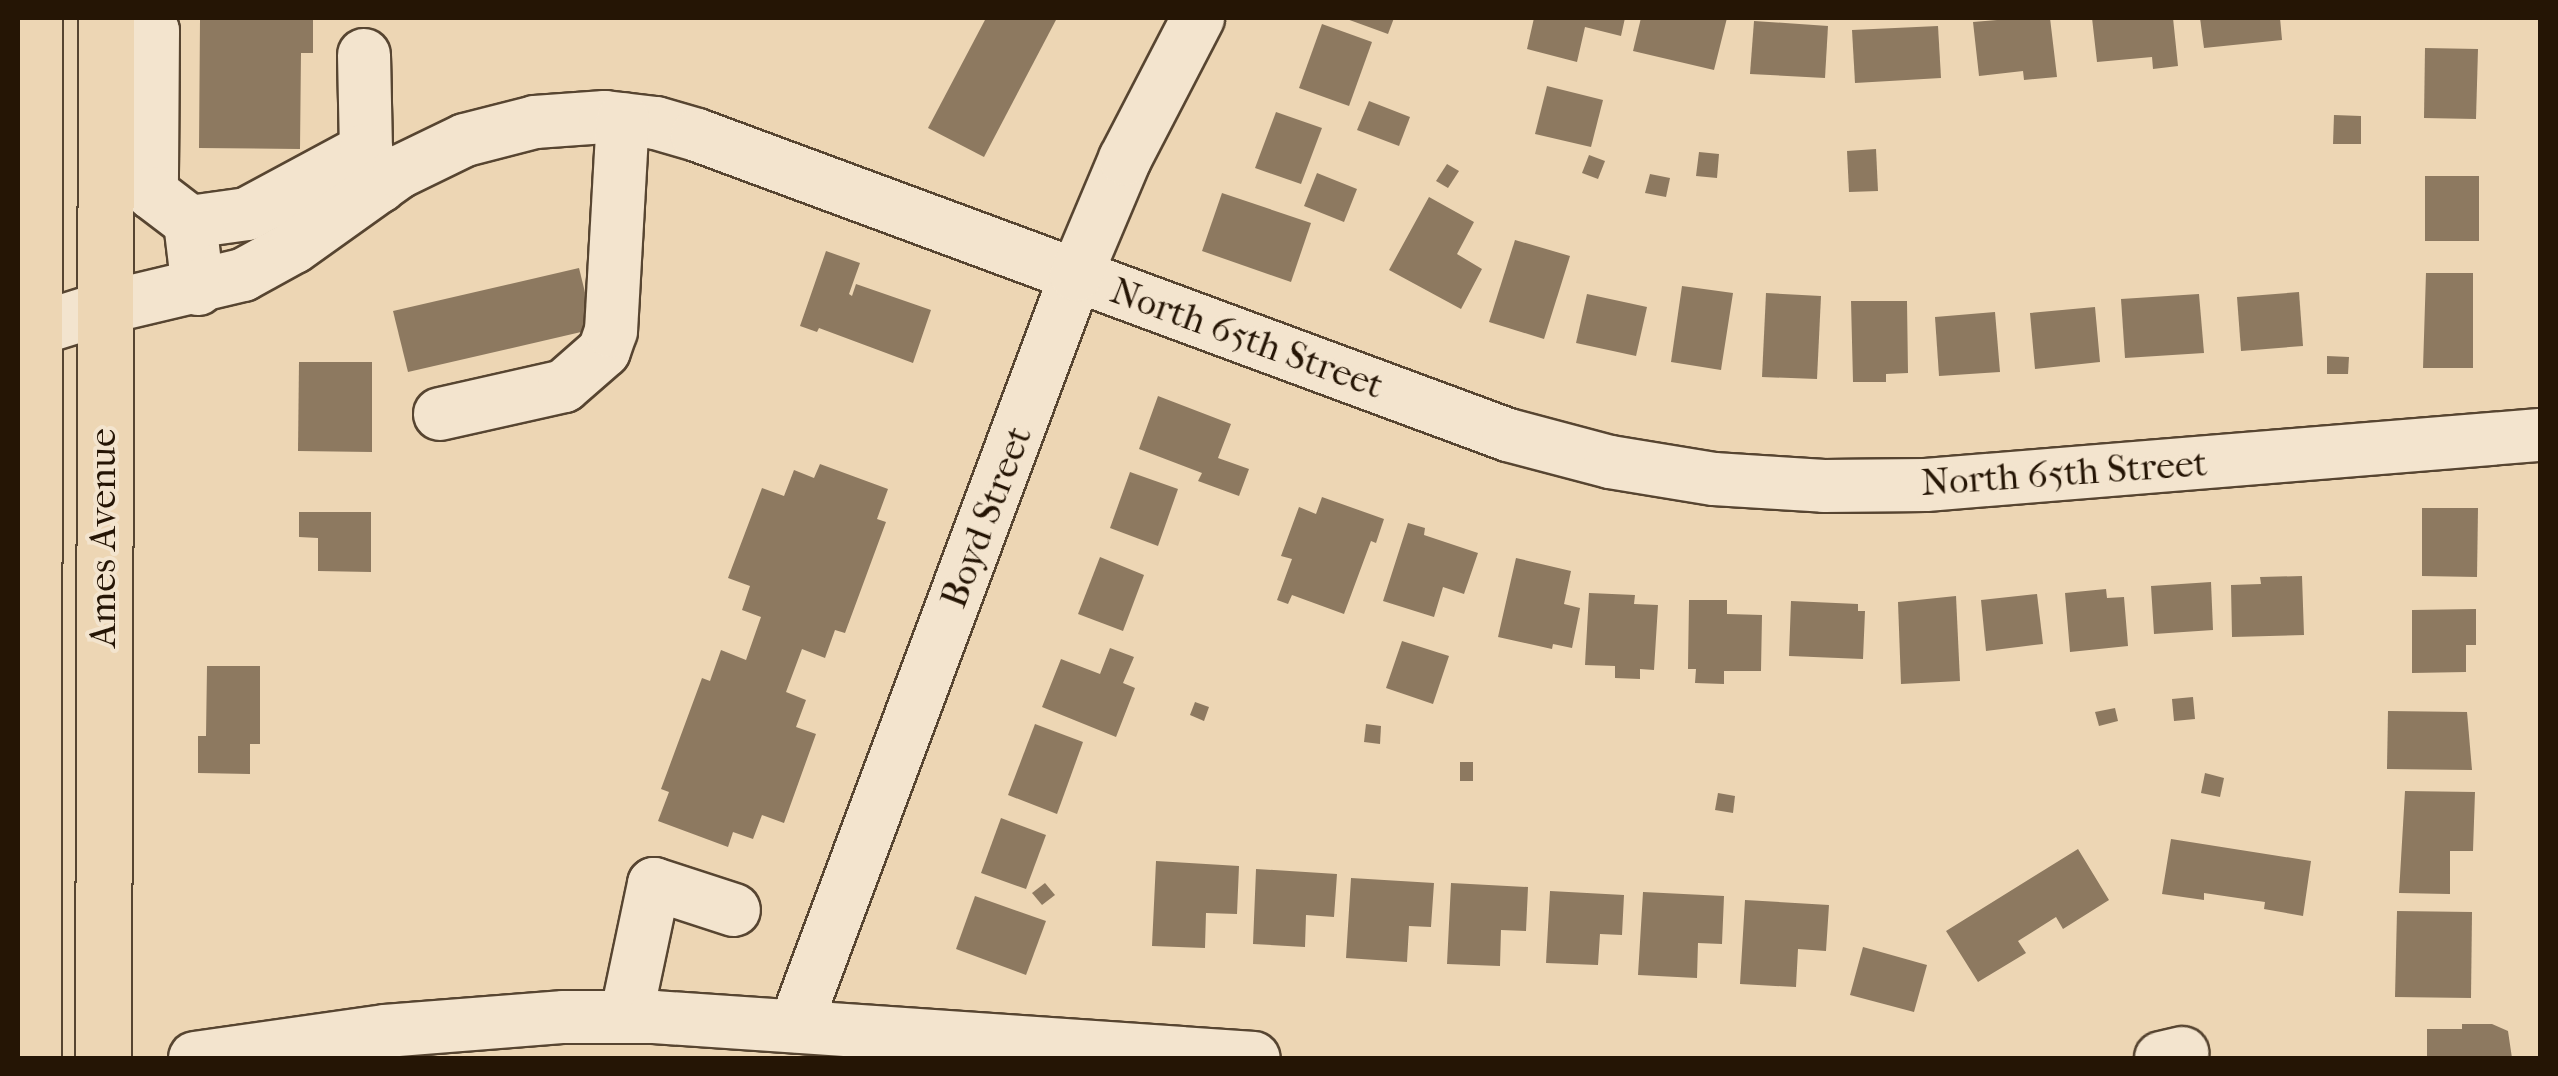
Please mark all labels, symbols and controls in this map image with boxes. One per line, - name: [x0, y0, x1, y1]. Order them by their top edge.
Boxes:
- street label: North 65th Street: [1104, 268, 1390, 408]
- street label: Boyd Street: [931, 420, 1041, 614]
- street label: Ames Avenue: [80, 428, 126, 648]
- street label: North 65th Street: [1919, 440, 2209, 506]

